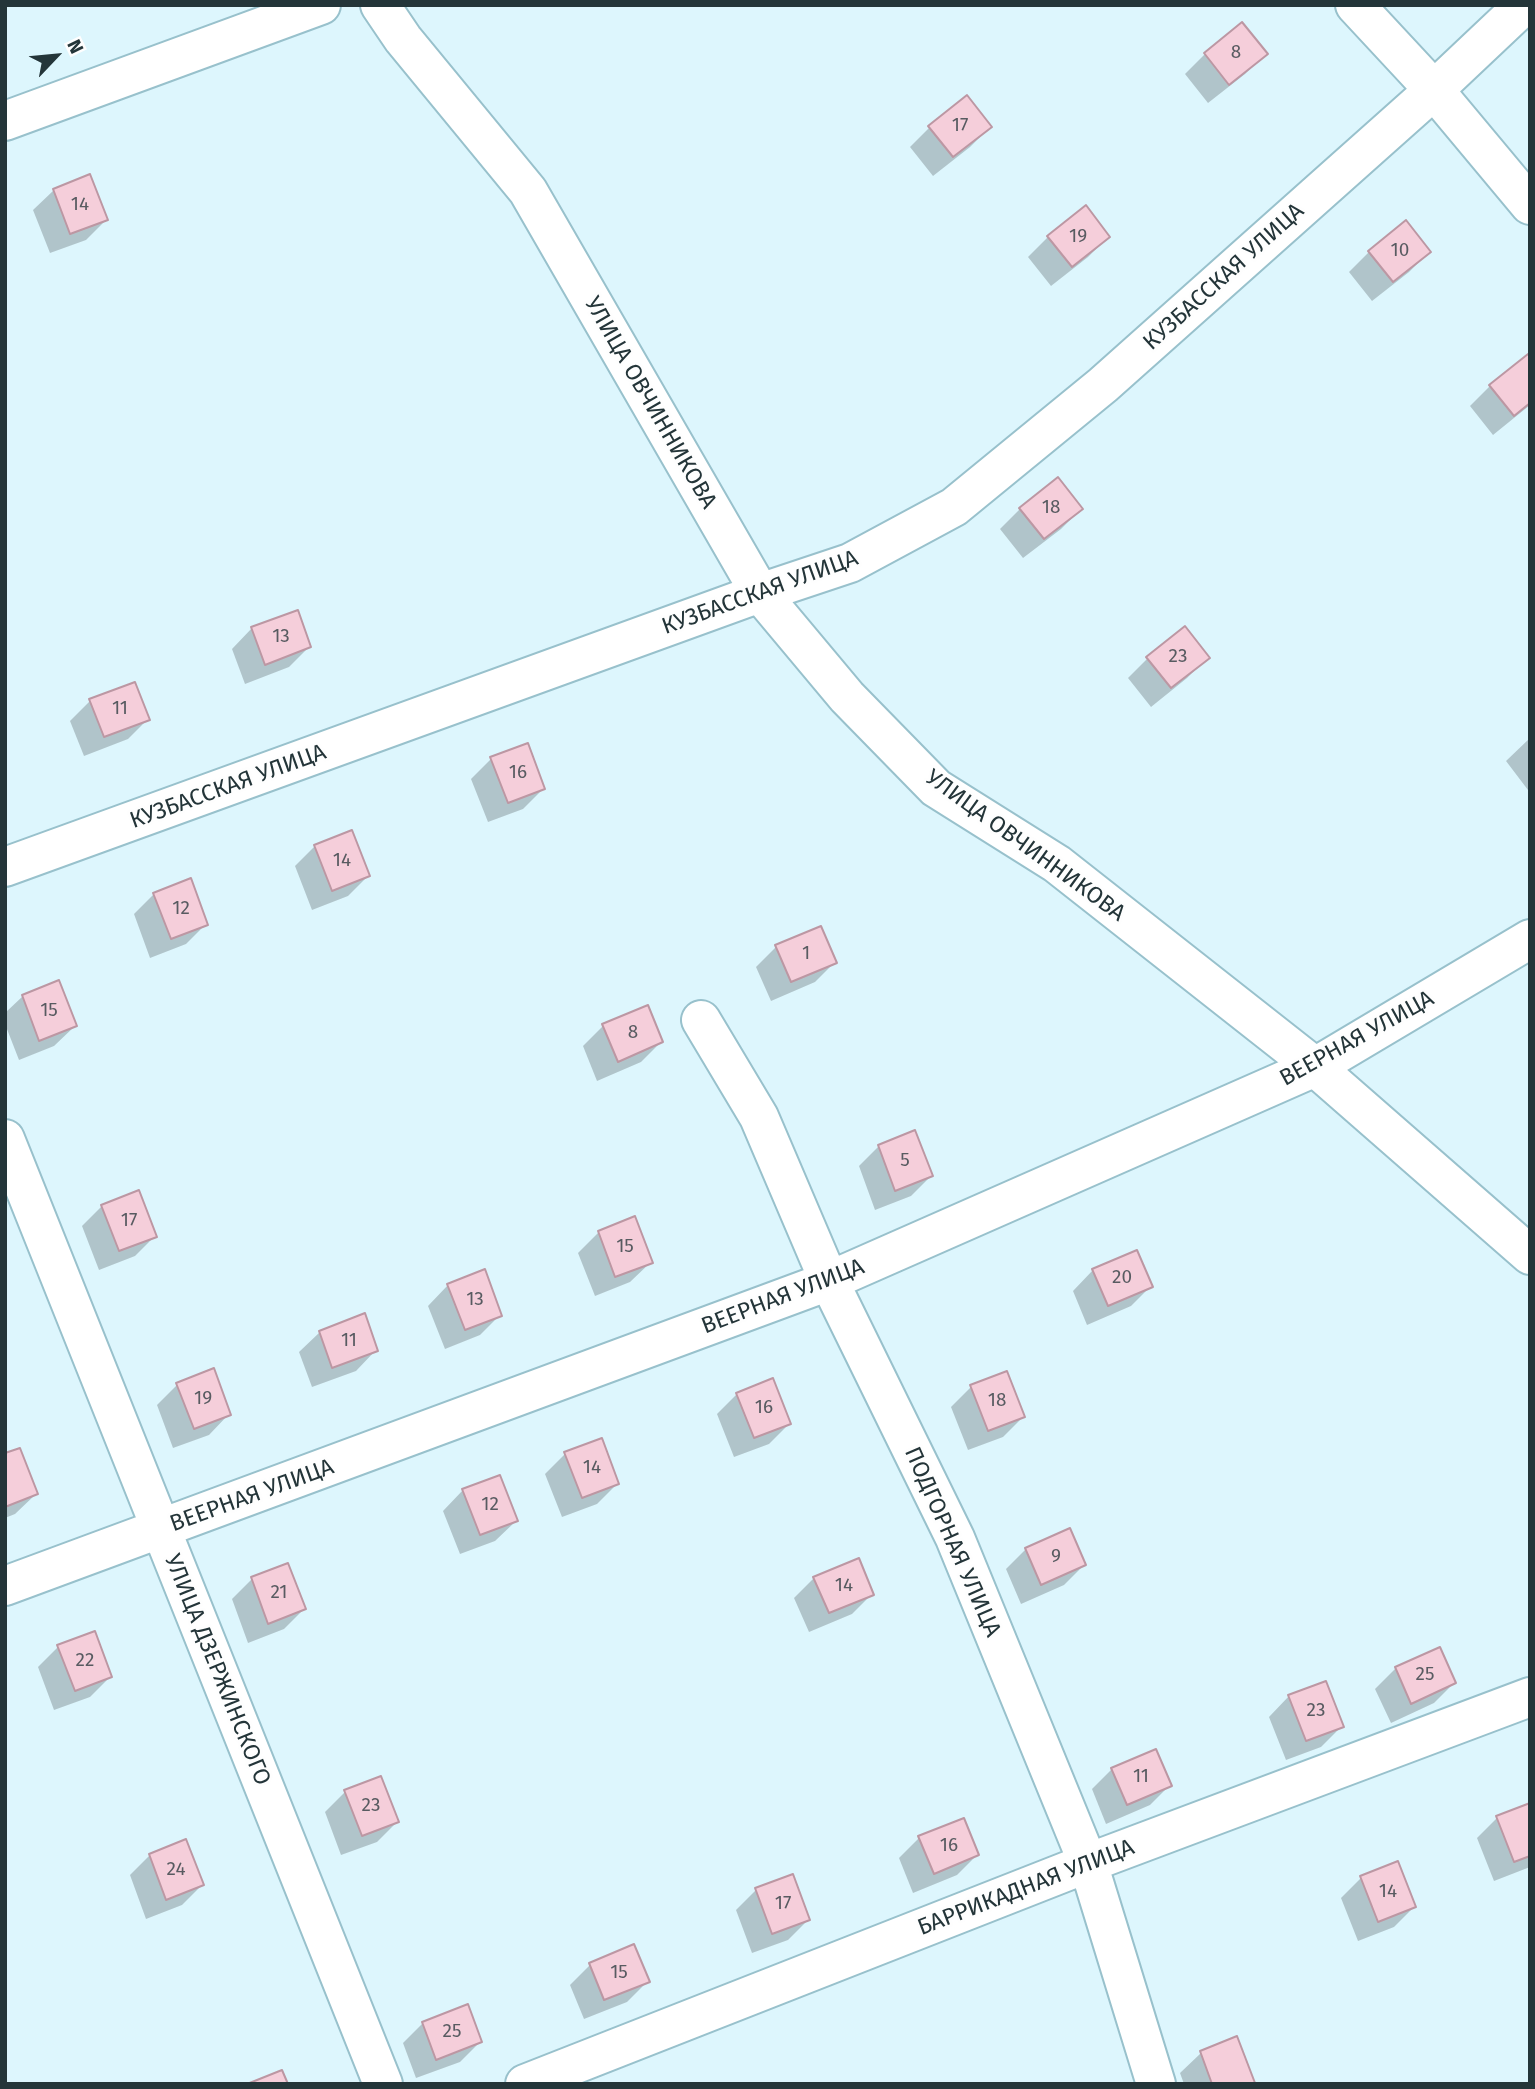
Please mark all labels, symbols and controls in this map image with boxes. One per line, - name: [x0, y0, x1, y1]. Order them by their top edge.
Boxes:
- north arrow: [21, 21, 91, 91]
- text: N: [62, 36, 88, 57]
- house number: 8: [1231, 42, 1241, 64]
- house number: 17: [952, 115, 968, 137]
- house number: 14: [71, 194, 89, 216]
- street label: КУЗБАССКАЯ УЛИЦА: [1138, 198, 1310, 356]
- house number: 19: [1069, 226, 1087, 248]
- house number: 10: [1391, 240, 1409, 262]
- street label: УЛИЦА ОВЧИННИКОВА: [578, 292, 722, 514]
- house number: 18: [1042, 497, 1060, 519]
- street label: КУЗБАССКАЯ УЛИЦА: [658, 545, 862, 641]
- house number: 13: [272, 626, 290, 648]
- house number: 23: [1169, 646, 1187, 668]
- house number: 11: [112, 698, 128, 720]
- street label: КУЗБАССКАЯ УЛИЦА: [126, 739, 330, 835]
- house number: 16: [509, 762, 527, 784]
- street label: УЛИЦА ОВЧИННИКОВА: [920, 764, 1130, 928]
- house number: 14: [333, 850, 351, 872]
- house number: 12: [172, 898, 190, 920]
- house number: 1: [802, 943, 810, 965]
- street label: ВЕЕРНАЯ УЛИЦА: [1275, 985, 1439, 1093]
- house number: 15: [40, 1000, 58, 1022]
- house number: 8: [628, 1022, 638, 1044]
- house number: 5: [900, 1150, 910, 1172]
- house number: 17: [121, 1210, 137, 1232]
- house number: 15: [616, 1236, 634, 1258]
- street label: ВЕЕРНАЯ УЛИЦА: [698, 1253, 868, 1341]
- house number: 20: [1112, 1267, 1132, 1289]
- house number: 13: [466, 1289, 484, 1311]
- house number: 11: [341, 1330, 357, 1352]
- house number: 19: [194, 1388, 212, 1410]
- house number: 18: [988, 1390, 1006, 1412]
- house number: 16: [755, 1397, 773, 1419]
- street label: ПОДГОРНАЯ УЛИЦА: [898, 1443, 1006, 1641]
- street label: ВЕЕРНАЯ УЛИЦА: [166, 1454, 338, 1538]
- house number: 14: [583, 1457, 601, 1479]
- house number: 12: [481, 1494, 499, 1516]
- house number: 9: [1051, 1546, 1061, 1568]
- street label: УЛИЦА ДЗЕРЖИНСКОГО: [158, 1550, 276, 1790]
- house number: 14: [835, 1575, 853, 1597]
- house number: 21: [270, 1582, 288, 1604]
- house number: 22: [76, 1650, 94, 1672]
- house number: 25: [1416, 1664, 1434, 1686]
- house number: 23: [1307, 1700, 1325, 1722]
- house number: 11: [1133, 1766, 1149, 1788]
- house number: 23: [362, 1795, 380, 1817]
- street label: БАРРИКАДНАЯ УЛИЦА: [914, 1834, 1138, 1942]
- house number: 16: [940, 1835, 958, 1857]
- house number: 24: [167, 1859, 185, 1881]
- house number: 14: [1379, 1881, 1397, 1903]
- house number: 17: [775, 1893, 791, 1915]
- house number: 15: [610, 1962, 628, 1984]
- house number: 25: [443, 2021, 461, 2043]

